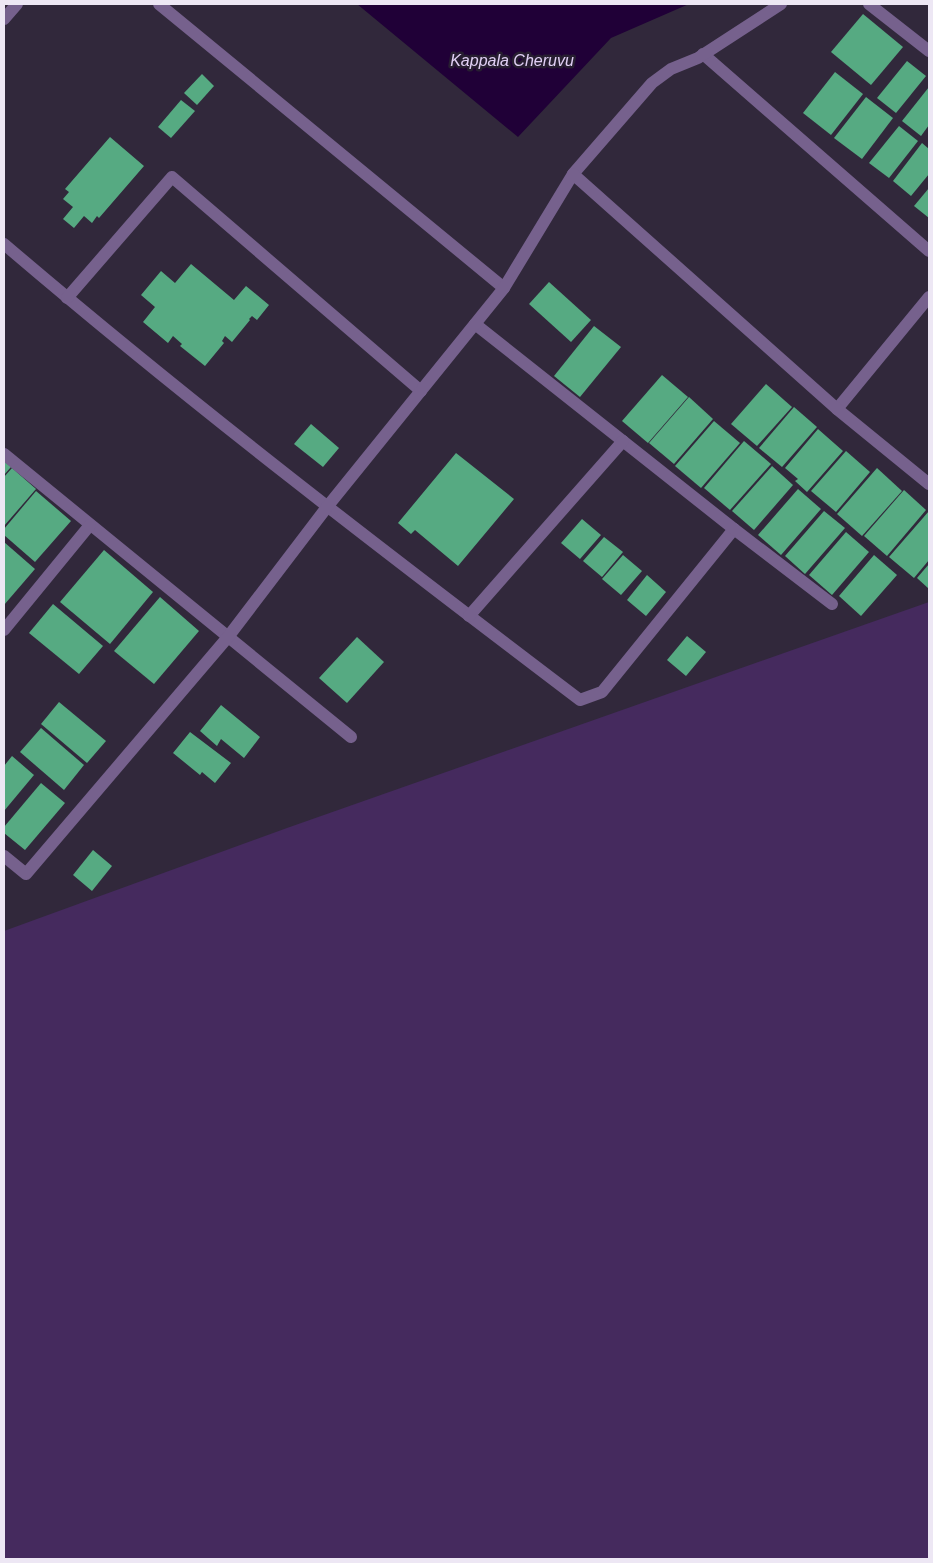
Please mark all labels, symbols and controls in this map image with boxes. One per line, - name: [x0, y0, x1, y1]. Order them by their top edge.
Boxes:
- water label: Kappala Cheruvu: [450, 52, 574, 69]

